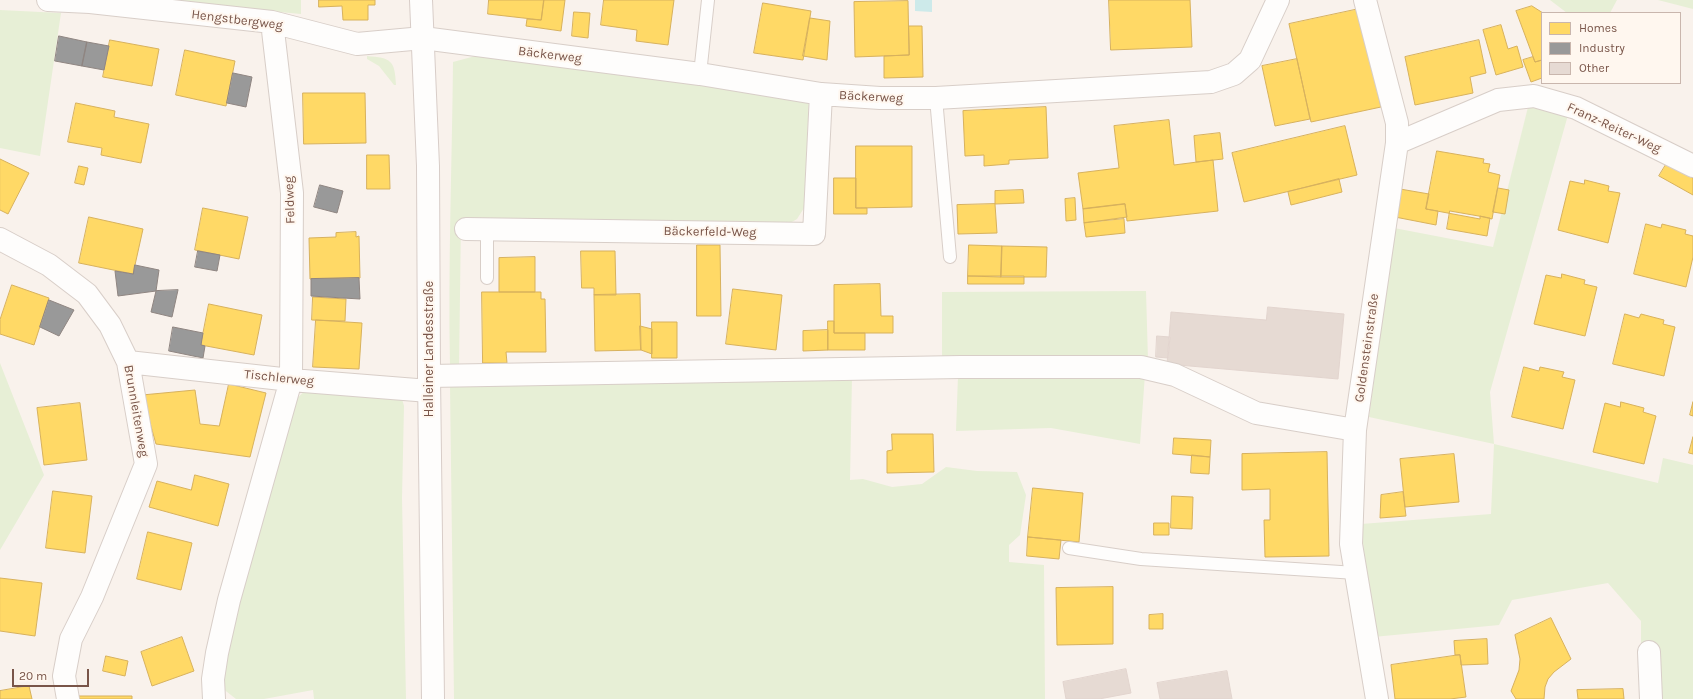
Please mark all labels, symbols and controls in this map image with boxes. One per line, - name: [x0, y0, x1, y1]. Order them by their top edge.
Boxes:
- street label: Hengstbergweg: [190, 7, 284, 33]
- legend: [1541, 12, 1681, 84]
- text: Homes: [1579, 21, 1617, 35]
- text: Industry: [1579, 41, 1625, 55]
- street label: Bäckerweg: [517, 43, 583, 67]
- text: Other: [1579, 61, 1609, 75]
- street label: Bäckerweg: [839, 88, 903, 106]
- street label: Franz-Reiter-Weg: [1565, 99, 1663, 157]
- street label: Feldweg: [281, 176, 299, 224]
- street label: Bäckerfeld-Weg: [663, 223, 757, 241]
- street label: Halleiner Landesstraße: [421, 281, 437, 417]
- street label: Goldensteinstraße: [1352, 293, 1382, 403]
- street label: Brunnleitenweg: [120, 364, 152, 458]
- street label: Tischlerweg: [243, 367, 315, 389]
- scale bar: [14, 661, 91, 687]
- text: 20 m: [19, 669, 47, 683]

